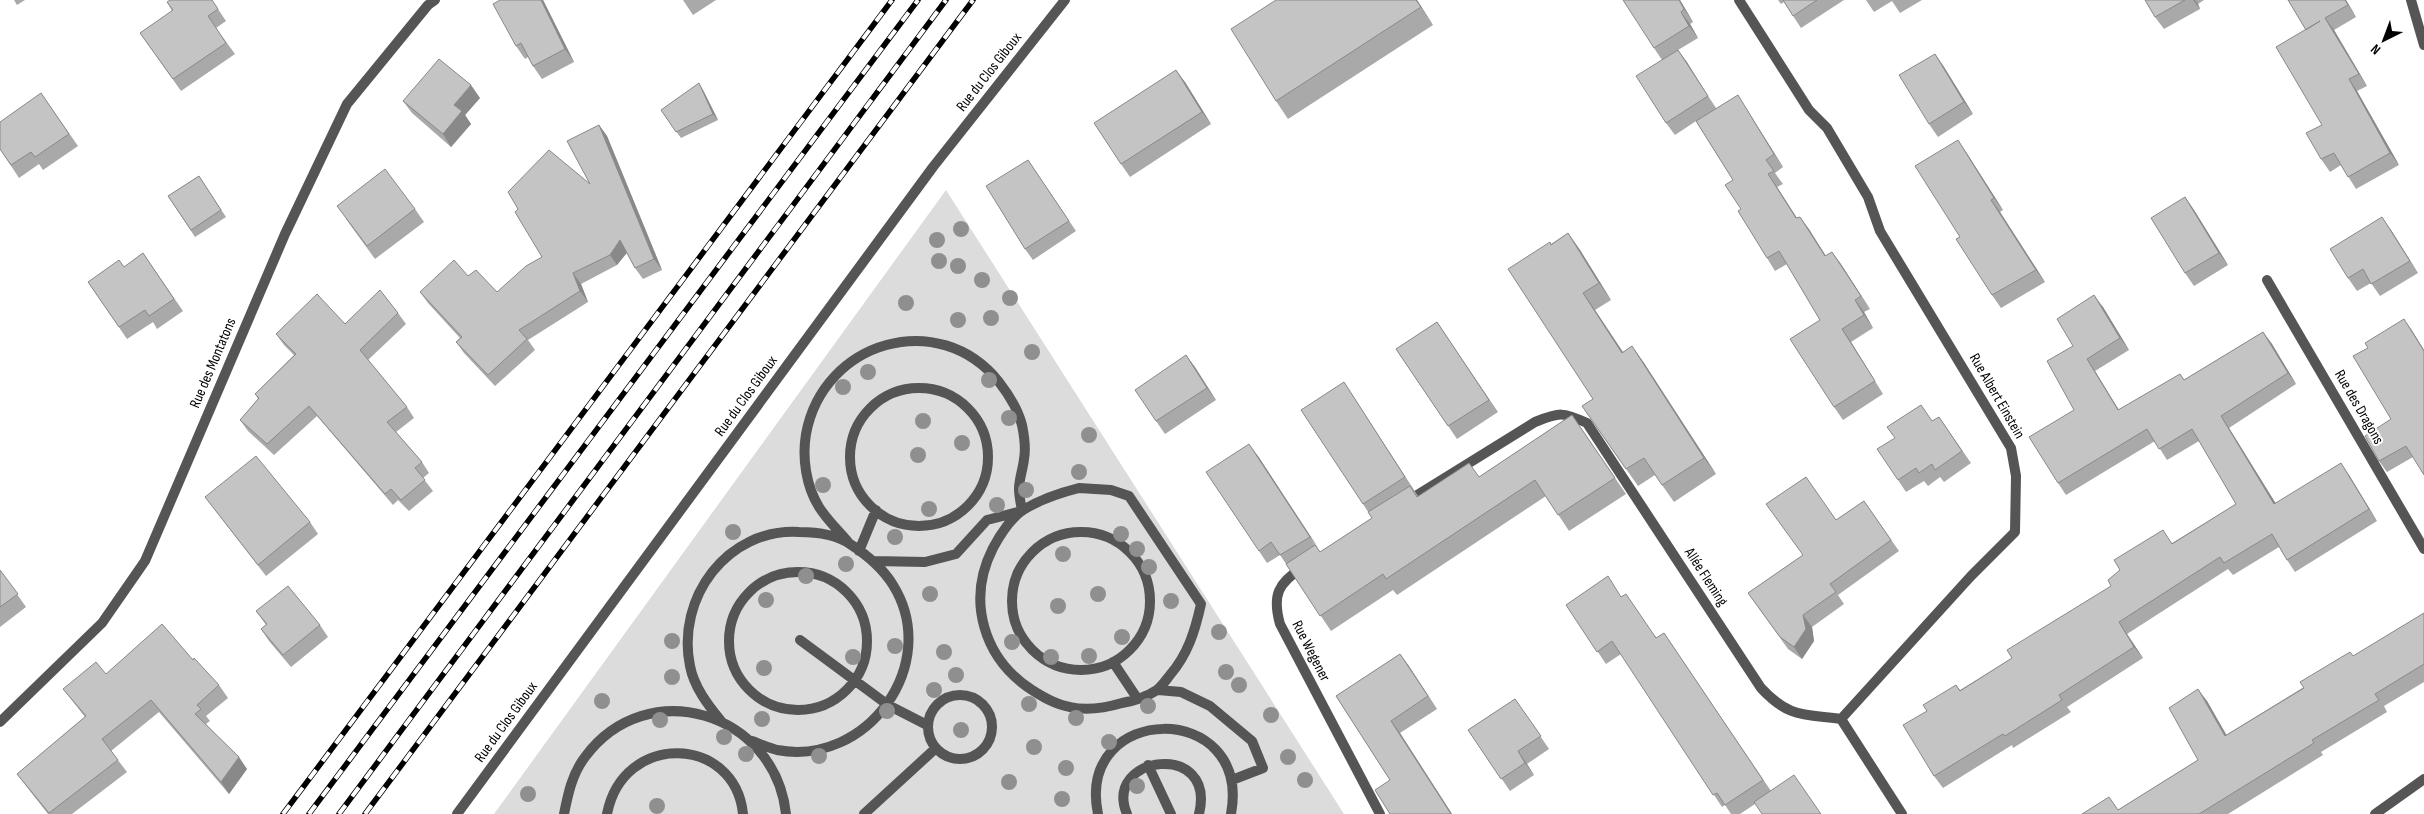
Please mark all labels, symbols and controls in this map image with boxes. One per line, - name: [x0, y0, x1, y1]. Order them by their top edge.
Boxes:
- north arrow: [2359, 15, 2409, 65]
- street label: Rue du Clos Giboux: [952, 28, 1026, 115]
- text: N: [2367, 40, 2384, 58]
- street label: Rue des Montatons: [185, 315, 241, 411]
- street label: Rue Albert Einstein: [1965, 350, 2029, 442]
- street label: Rue du Clos Giboux: [710, 352, 782, 440]
- street label: Rue des Dragons: [2330, 366, 2388, 448]
- street label: Allée Fleming: [1680, 543, 1732, 610]
- street label: Rue Wegener: [1288, 617, 1335, 685]
- street label: Rue du Clos Giboux: [470, 678, 542, 766]

